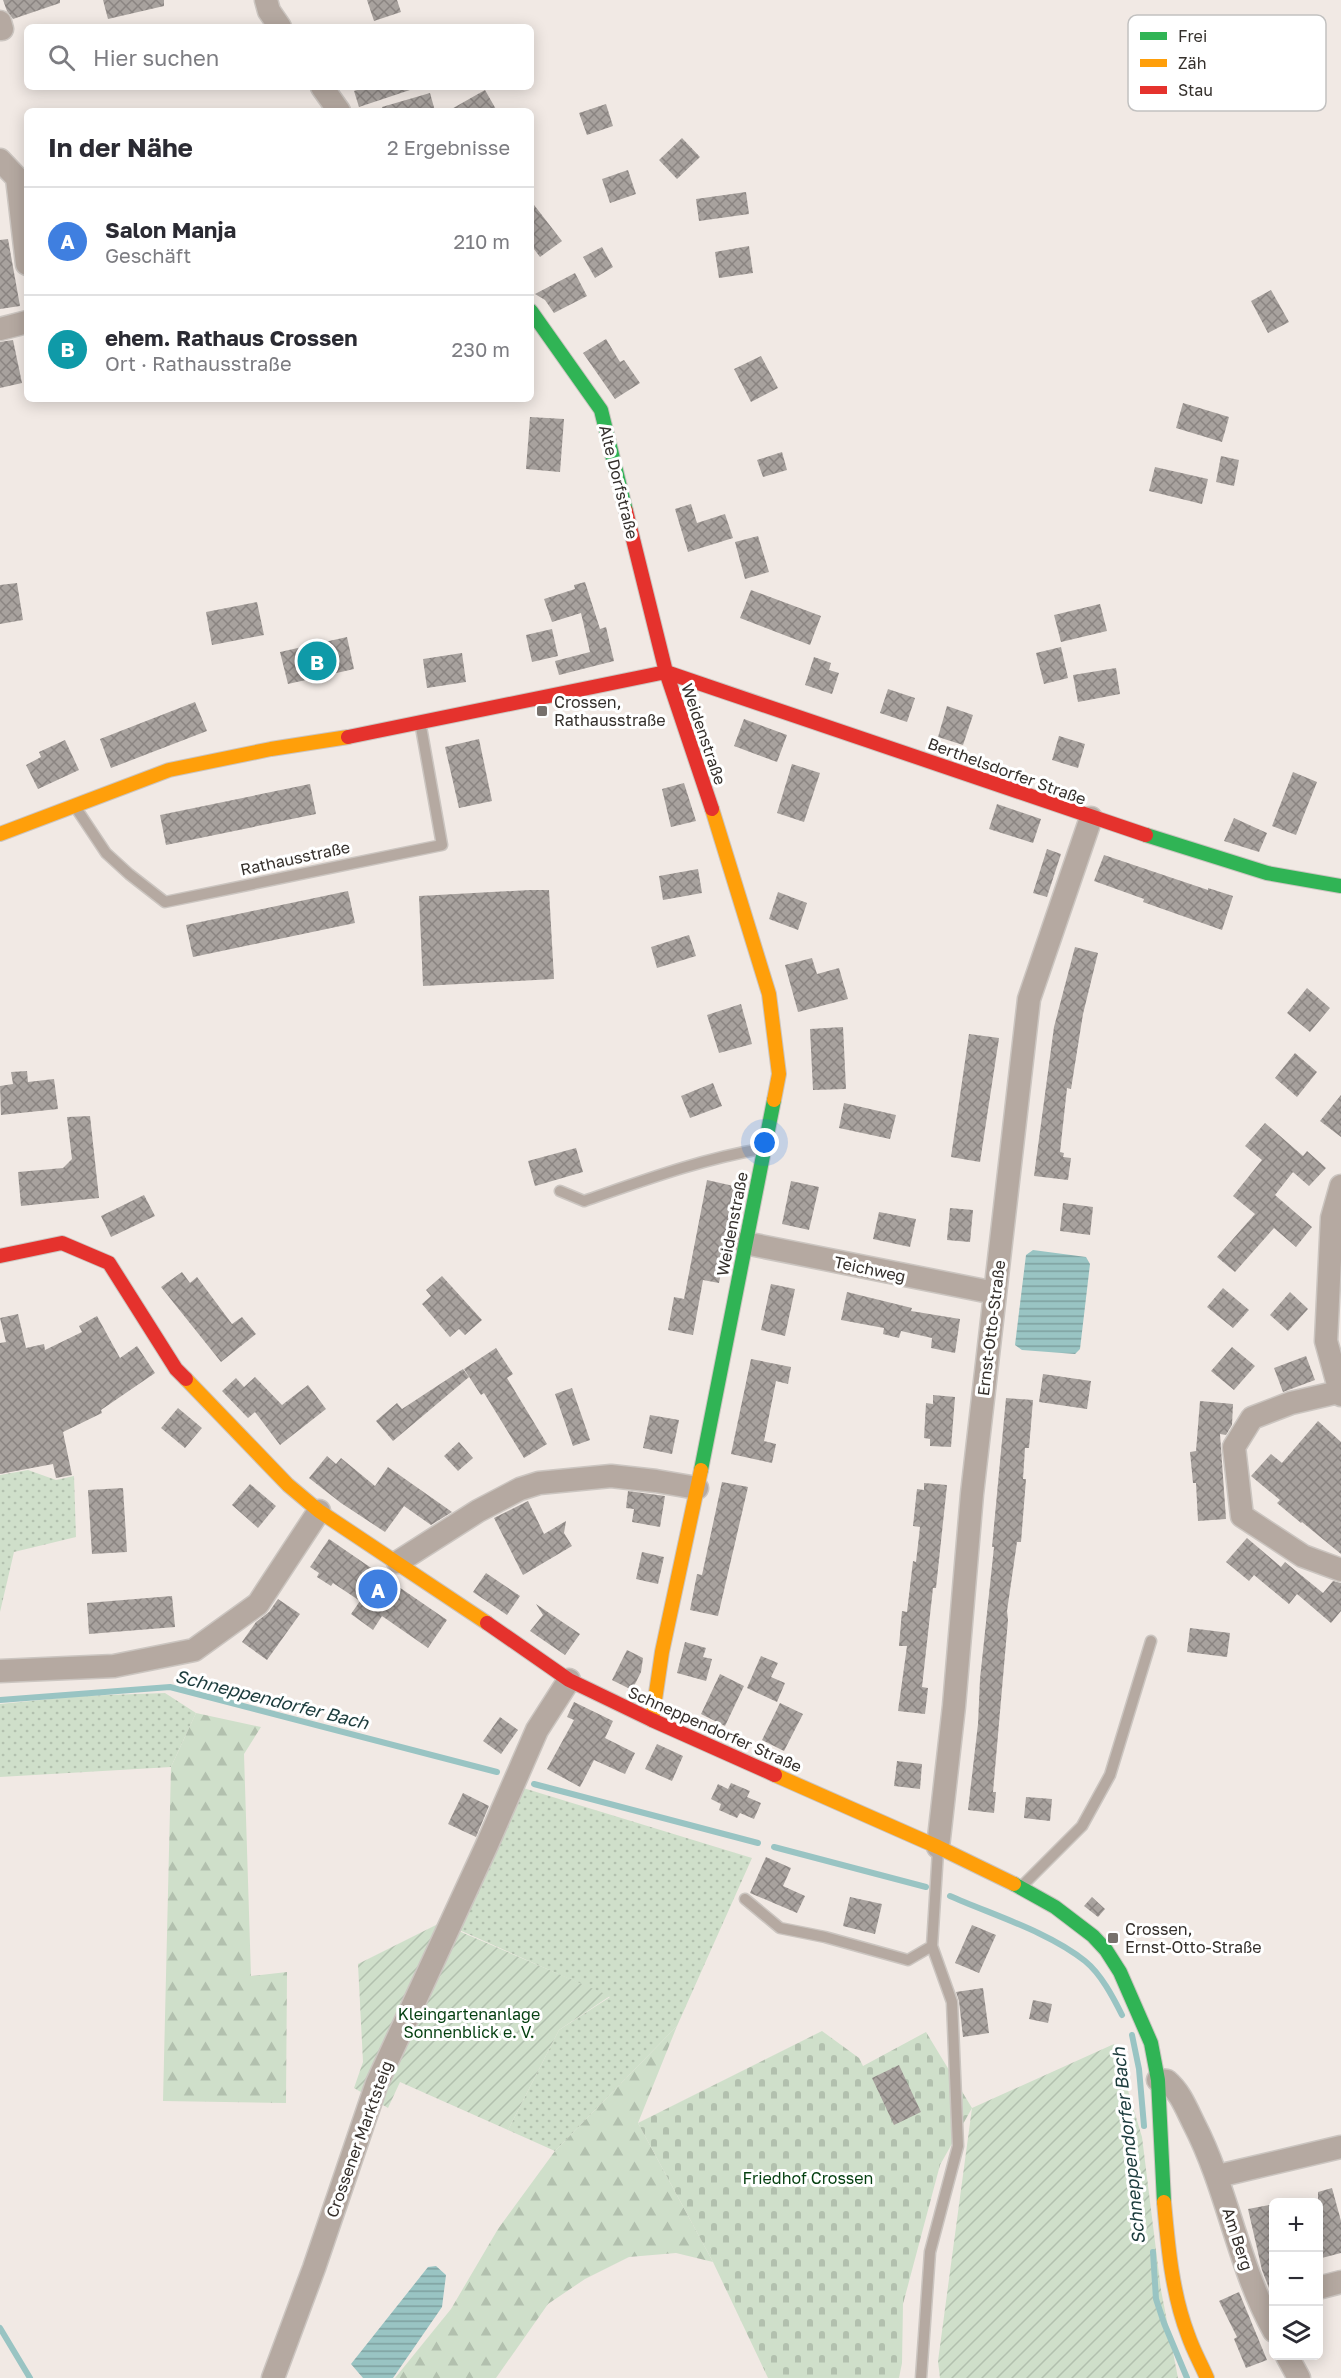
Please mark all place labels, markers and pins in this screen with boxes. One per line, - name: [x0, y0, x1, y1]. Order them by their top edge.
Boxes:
- pin: B: [298, 638, 336, 684]
- place label: Crossen, Rathausstraße: [554, 692, 666, 730]
- marker: Crossen, Rathausstraße: [535, 704, 549, 718]
- pin: A: [358, 1566, 398, 1612]
- place label: Crossen, Ernst-Otto-Straße: [1125, 1919, 1262, 1957]
- marker: Crossen, Ernst-Otto-Straße: [1106, 1931, 1120, 1945]

